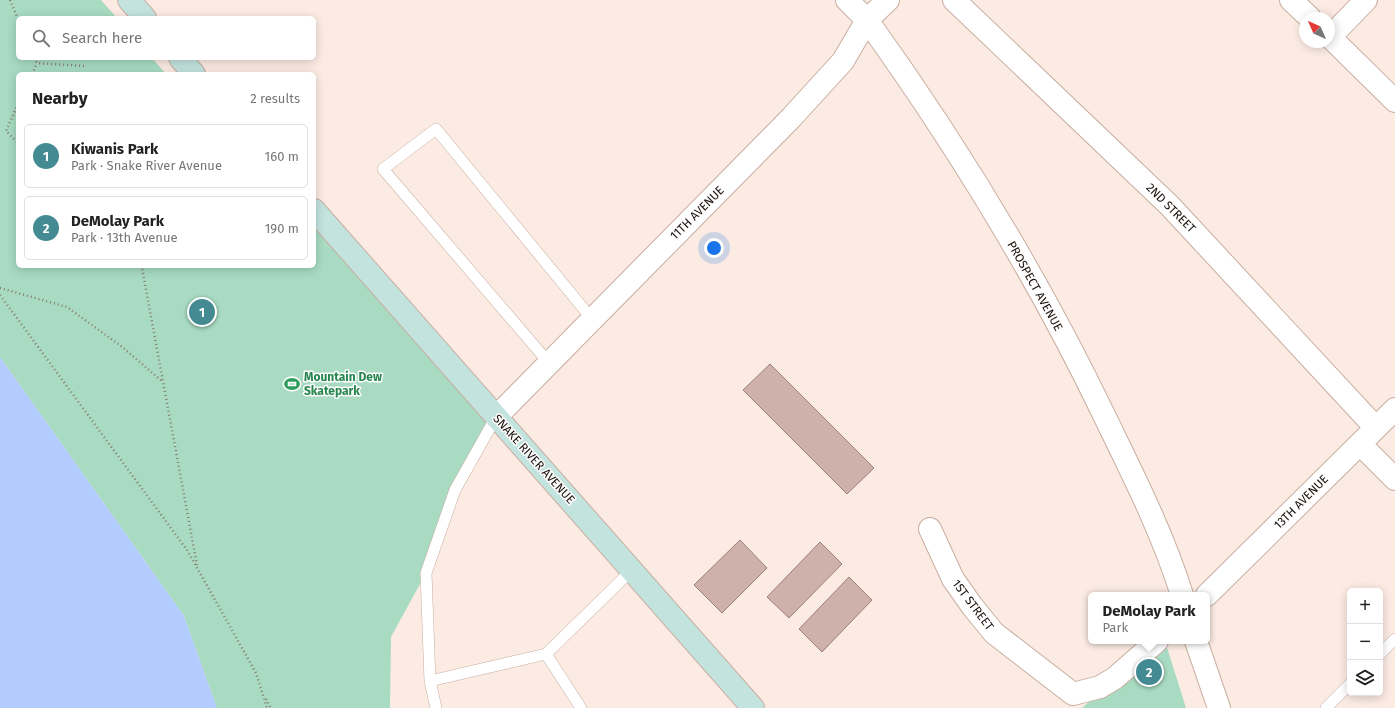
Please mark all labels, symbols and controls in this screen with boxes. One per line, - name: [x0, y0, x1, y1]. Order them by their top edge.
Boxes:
- north arrow: [1299, 12, 1335, 48]
- search box: [16, 16, 316, 60]
- icon: search: [30, 27, 52, 49]
- text: Search here: [62, 29, 142, 47]
- text: Nearby: [32, 88, 87, 109]
- text: 2 results: [250, 91, 300, 106]
- text: Kiwanis Park: [71, 140, 158, 158]
- text: 1: [43, 149, 49, 164]
- text: 160 m: [265, 149, 299, 164]
- text: Park · Snake River Avenue: [71, 158, 222, 173]
- street label: 2ND STREET: [1143, 180, 1199, 236]
- street label: 11TH AVENUE: [667, 183, 727, 243]
- text: DeMolay Park: [71, 212, 164, 230]
- text: 2: [43, 221, 49, 236]
- text: 190 m: [265, 221, 299, 236]
- text: Park · 13th Avenue: [71, 230, 178, 245]
- your location: [704, 238, 724, 258]
- street label: PROSPECT AVENUE: [1005, 239, 1065, 333]
- pin: 1: [189, 297, 215, 327]
- place label: Mountain Dew Skatepark: [304, 370, 382, 398]
- sports icon: Mountain Dew Skatepark: [283, 375, 301, 393]
- street label: SNAKE RIVER AVENUE: [490, 412, 578, 506]
- street label: 13TH AVENUE: [1271, 472, 1331, 532]
- street label: 1ST STREET: [949, 577, 997, 634]
- map controls: [1347, 588, 1383, 696]
- button: +: [1347, 588, 1383, 624]
- popup: [1088, 592, 1210, 644]
- text: DeMolay Park: [1102, 602, 1196, 620]
- text: Park: [1102, 620, 1128, 635]
- button: −: [1347, 624, 1383, 660]
- pin: 2: [1136, 657, 1162, 687]
- button: layers: [1347, 660, 1383, 696]

